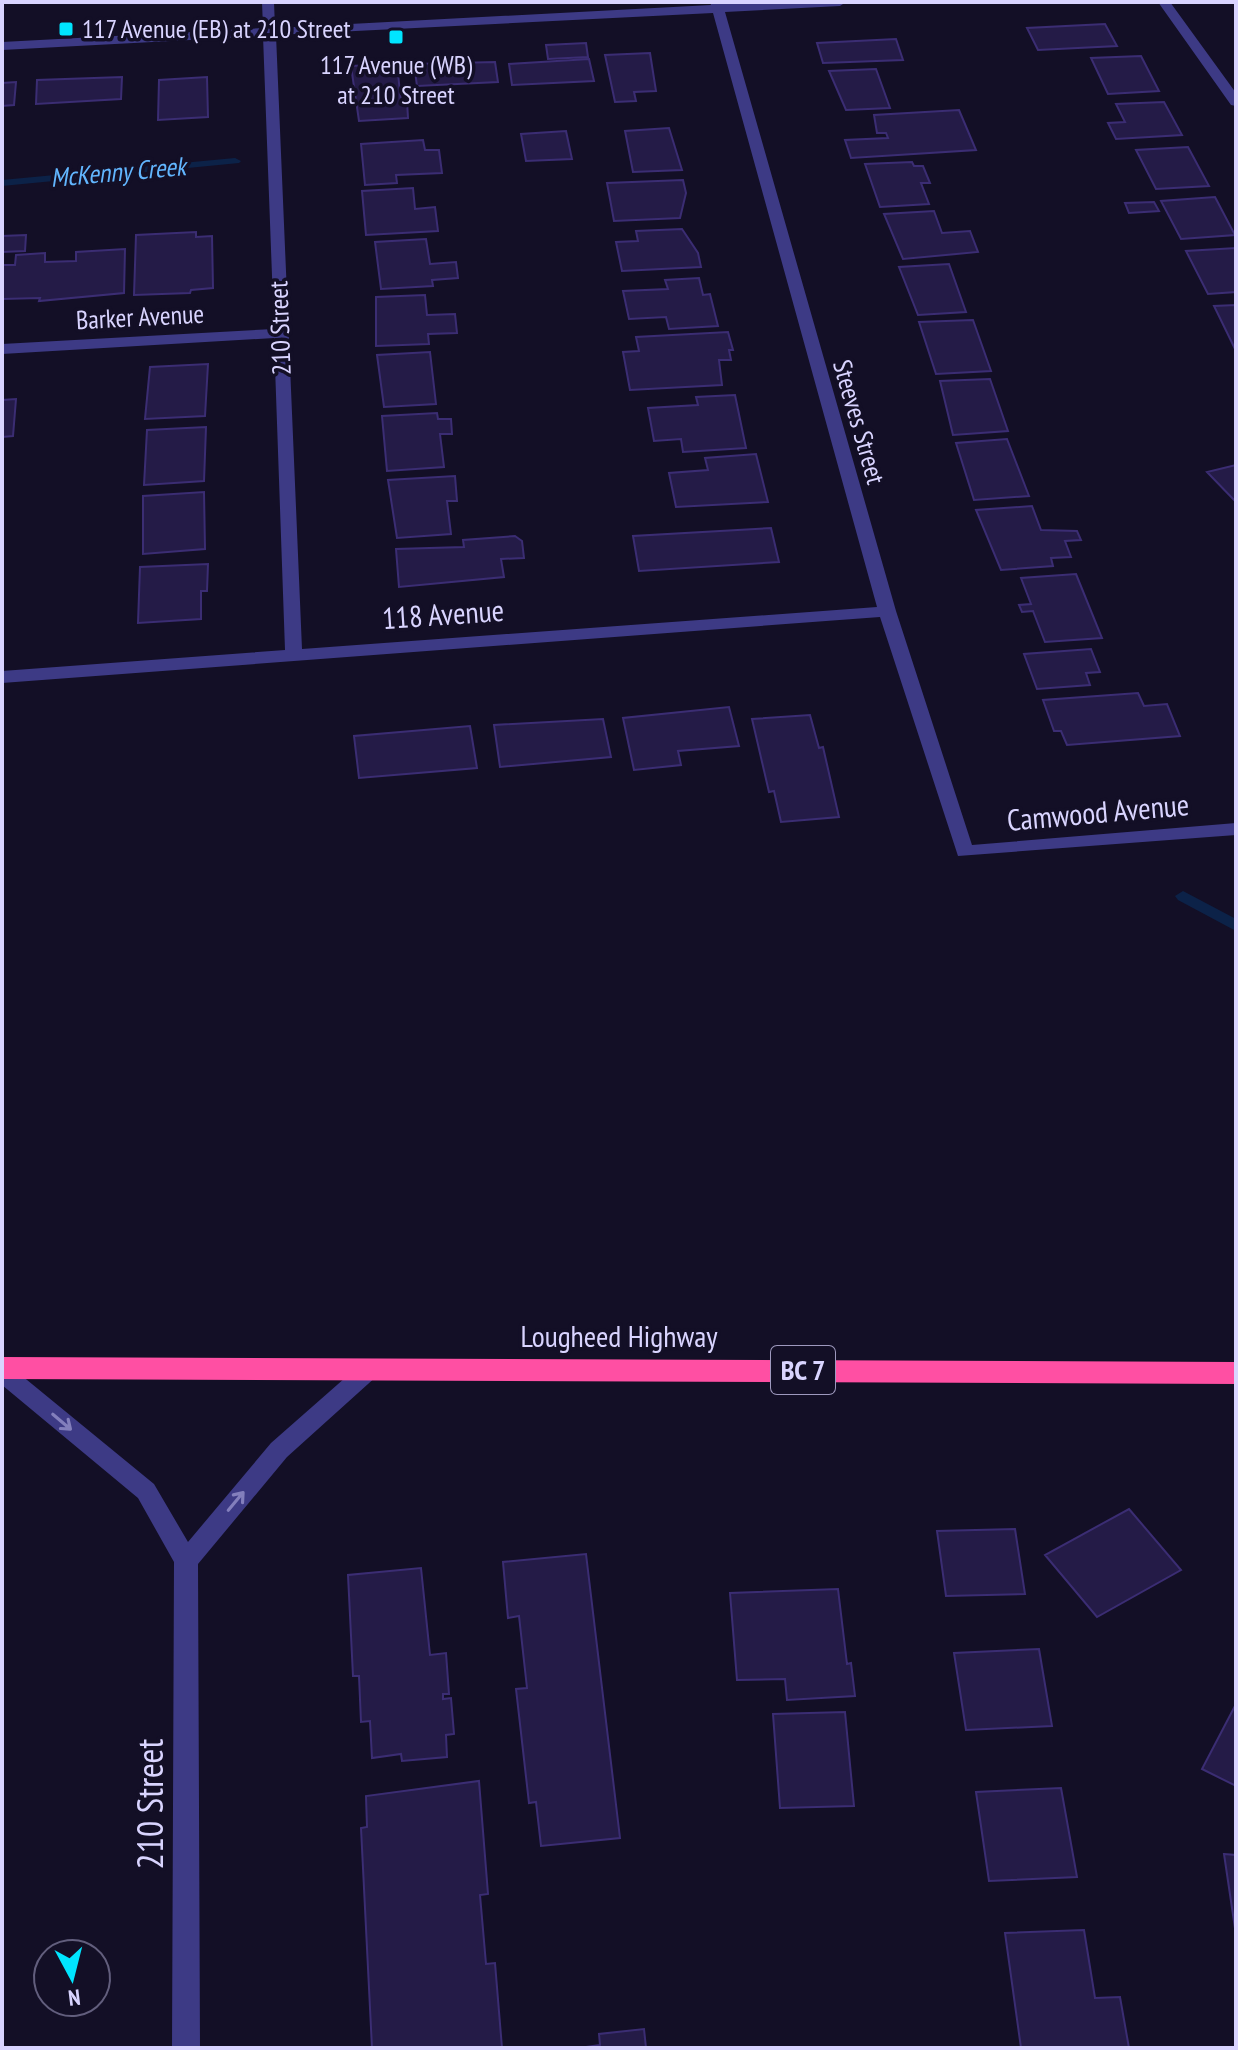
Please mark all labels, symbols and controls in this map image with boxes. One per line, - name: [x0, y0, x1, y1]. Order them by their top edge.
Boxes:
- place label: 117 Avenue (EB) at 210 Street: [82, 12, 351, 45]
- marker: 117 Avenue (EB) at 210 Street: [57, 20, 75, 38]
- marker: 117 Avenue (WB) at 210 Street: [387, 28, 405, 46]
- place label: 117 Avenue (WB) at 210 Street: [320, 48, 472, 111]
- water label: McKenny Creek: [49, 149, 190, 194]
- street label: 210 Street: [261, 280, 298, 376]
- street label: Barker Avenue: [75, 297, 205, 336]
- street label: Steeves Street: [826, 356, 893, 488]
- street label: 118 Avenue: [381, 590, 505, 637]
- street label: Camwood Avenue: [1005, 784, 1191, 839]
- street label: Lougheed Highway: [521, 1316, 718, 1355]
- road number: BC 7: [771, 1346, 835, 1394]
- one-way arrow: [51, 1413, 72, 1431]
- one-way arrow: [227, 1491, 245, 1512]
- street label: 210 Street: [126, 1739, 173, 1869]
- north arrow: [32, 1938, 112, 2018]
- text: N: [67, 1983, 82, 2012]

